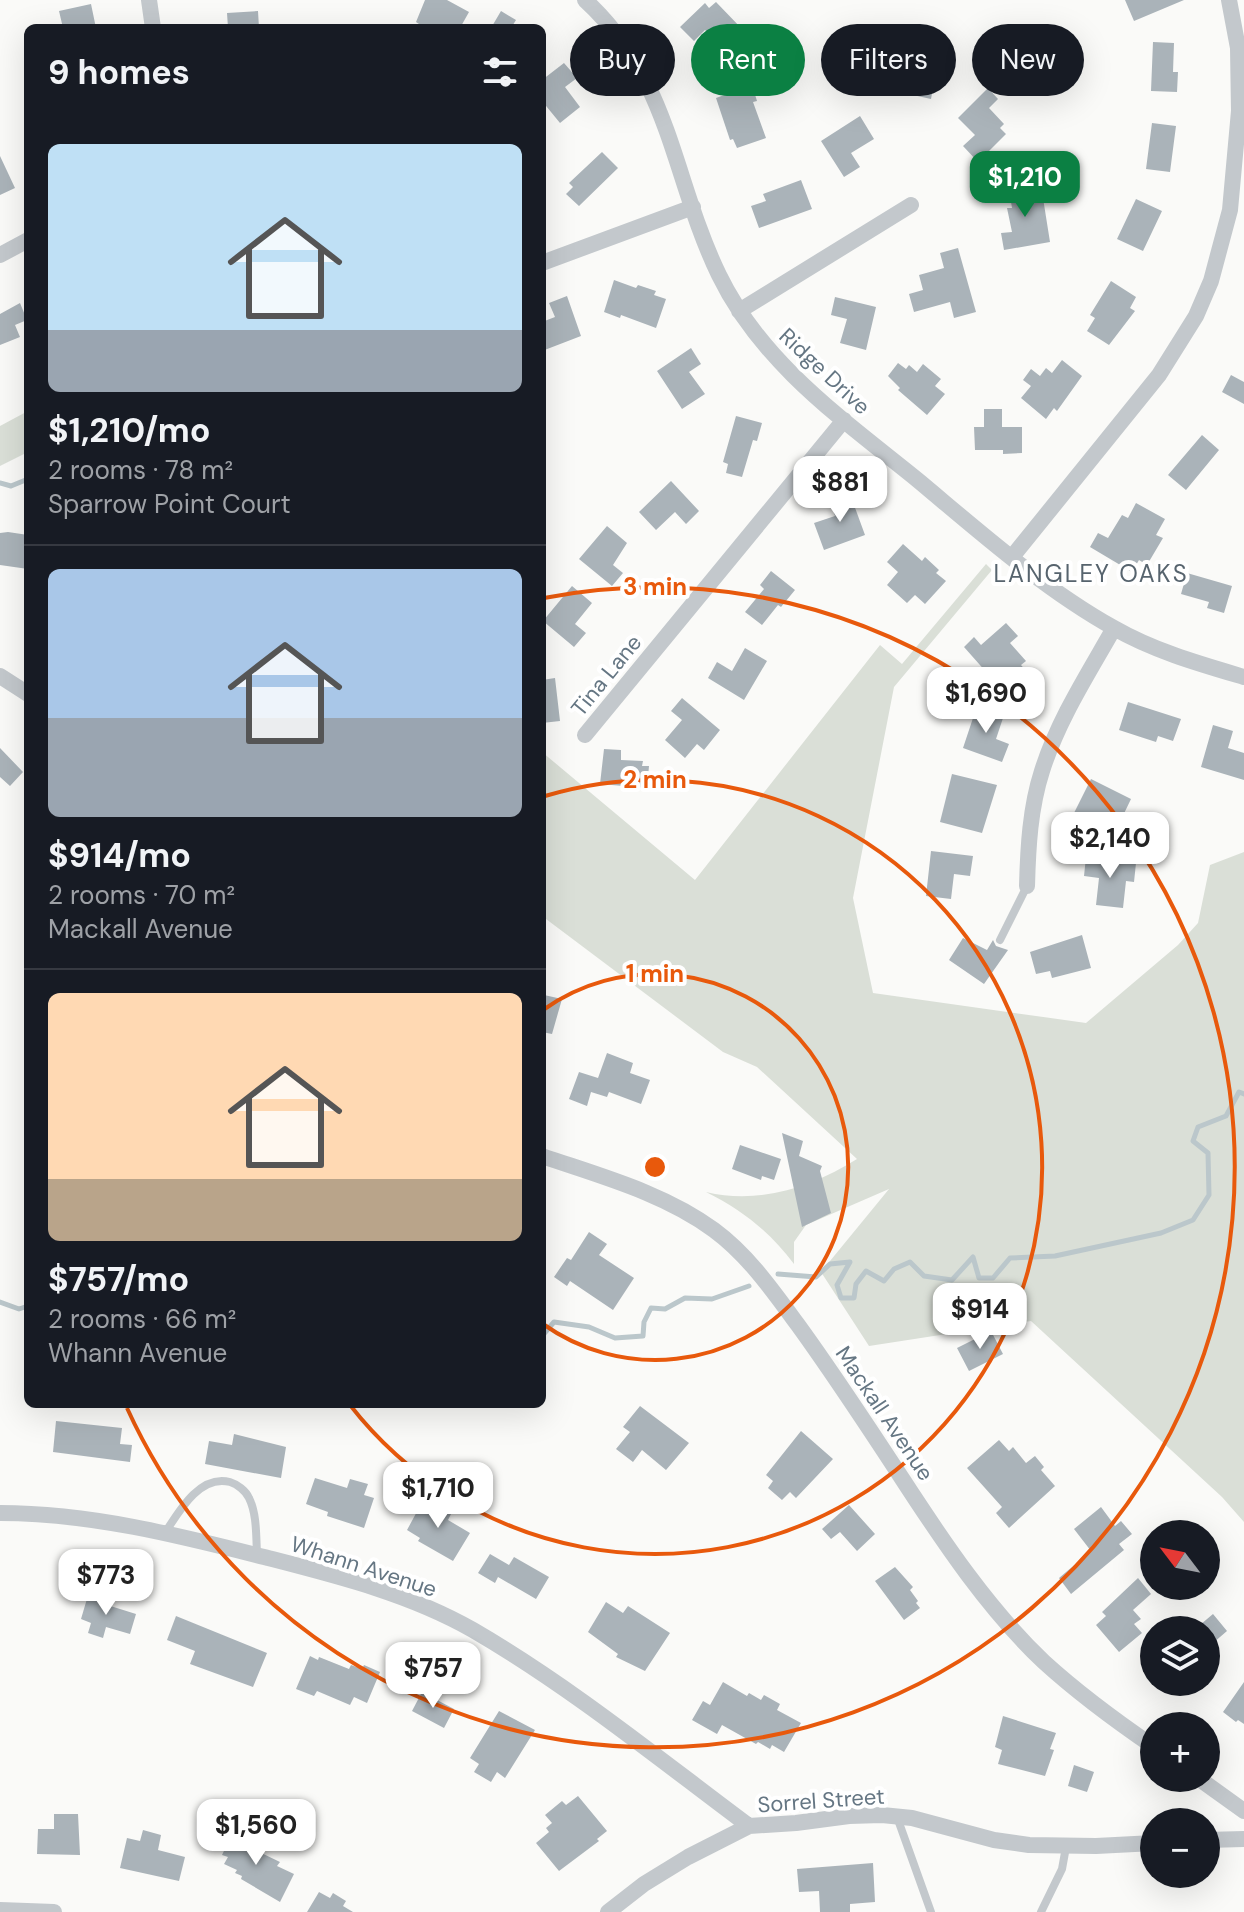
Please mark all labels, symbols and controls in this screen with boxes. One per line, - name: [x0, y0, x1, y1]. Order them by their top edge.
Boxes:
- chip: Buy: [570, 24, 675, 96]
- chip: Rent: [691, 24, 805, 96]
- chip: Filters: [821, 24, 956, 96]
- chip: New: [972, 24, 1084, 96]
- text: 9 homes: [48, 50, 190, 95]
- icon: filters: [478, 50, 522, 94]
- pin: $1,210: [960, 151, 1090, 219]
- text: $1,210: [988, 160, 1062, 194]
- icon: home: [213, 196, 357, 340]
- street label: Ridge Drive: [773, 322, 876, 421]
- text: $1,210/mo: [48, 408, 210, 453]
- text: 2 rooms · 78 m²: [48, 453, 233, 487]
- pin: $881: [793, 456, 887, 524]
- text: $881: [811, 465, 869, 499]
- text: Sparrow Point Court: [48, 487, 291, 521]
- district label: LANGLEY OAKS: [993, 558, 1189, 589]
- text: 3 min: [623, 571, 687, 602]
- icon: home: [213, 621, 357, 765]
- street label: Tina Lane: [565, 629, 648, 722]
- pin: $1,690: [921, 667, 1051, 735]
- text: $1,690: [945, 676, 1027, 710]
- text: 2 min: [623, 764, 687, 795]
- pin: $2,140: [1045, 812, 1175, 880]
- text: $2,140: [1069, 821, 1151, 855]
- text: $914/mo: [48, 833, 191, 878]
- text: 2 rooms · 70 m²: [48, 878, 235, 912]
- text: Mackall Avenue: [48, 912, 233, 946]
- text: 1 min: [626, 958, 684, 989]
- icon: home: [213, 1045, 357, 1189]
- centre of rings: [641, 1153, 669, 1181]
- text: $757/mo: [48, 1257, 189, 1302]
- pin: $914: [933, 1283, 1027, 1351]
- text: $914: [951, 1292, 1009, 1326]
- text: 2 rooms · 66 m²: [48, 1302, 236, 1336]
- text: Whann Avenue: [48, 1336, 227, 1370]
- street label: Mackall Avenue: [829, 1340, 940, 1486]
- pin: $1,710: [373, 1462, 503, 1530]
- text: $1,710: [401, 1471, 475, 1505]
- north arrow: [1140, 1520, 1220, 1600]
- map controls: [1140, 1520, 1220, 1888]
- street label: Whann Avenue: [287, 1529, 441, 1604]
- pin: $773: [59, 1549, 153, 1617]
- text: $773: [76, 1558, 136, 1592]
- button: layers: [1140, 1616, 1220, 1696]
- pin: $757: [386, 1642, 480, 1710]
- text: $757: [403, 1651, 463, 1685]
- button: +: [1140, 1712, 1220, 1792]
- street label: Sorrel Street: [757, 1782, 886, 1819]
- pin: $1,560: [191, 1799, 321, 1867]
- text: $1,560: [215, 1808, 297, 1842]
- button: −: [1140, 1808, 1220, 1888]

